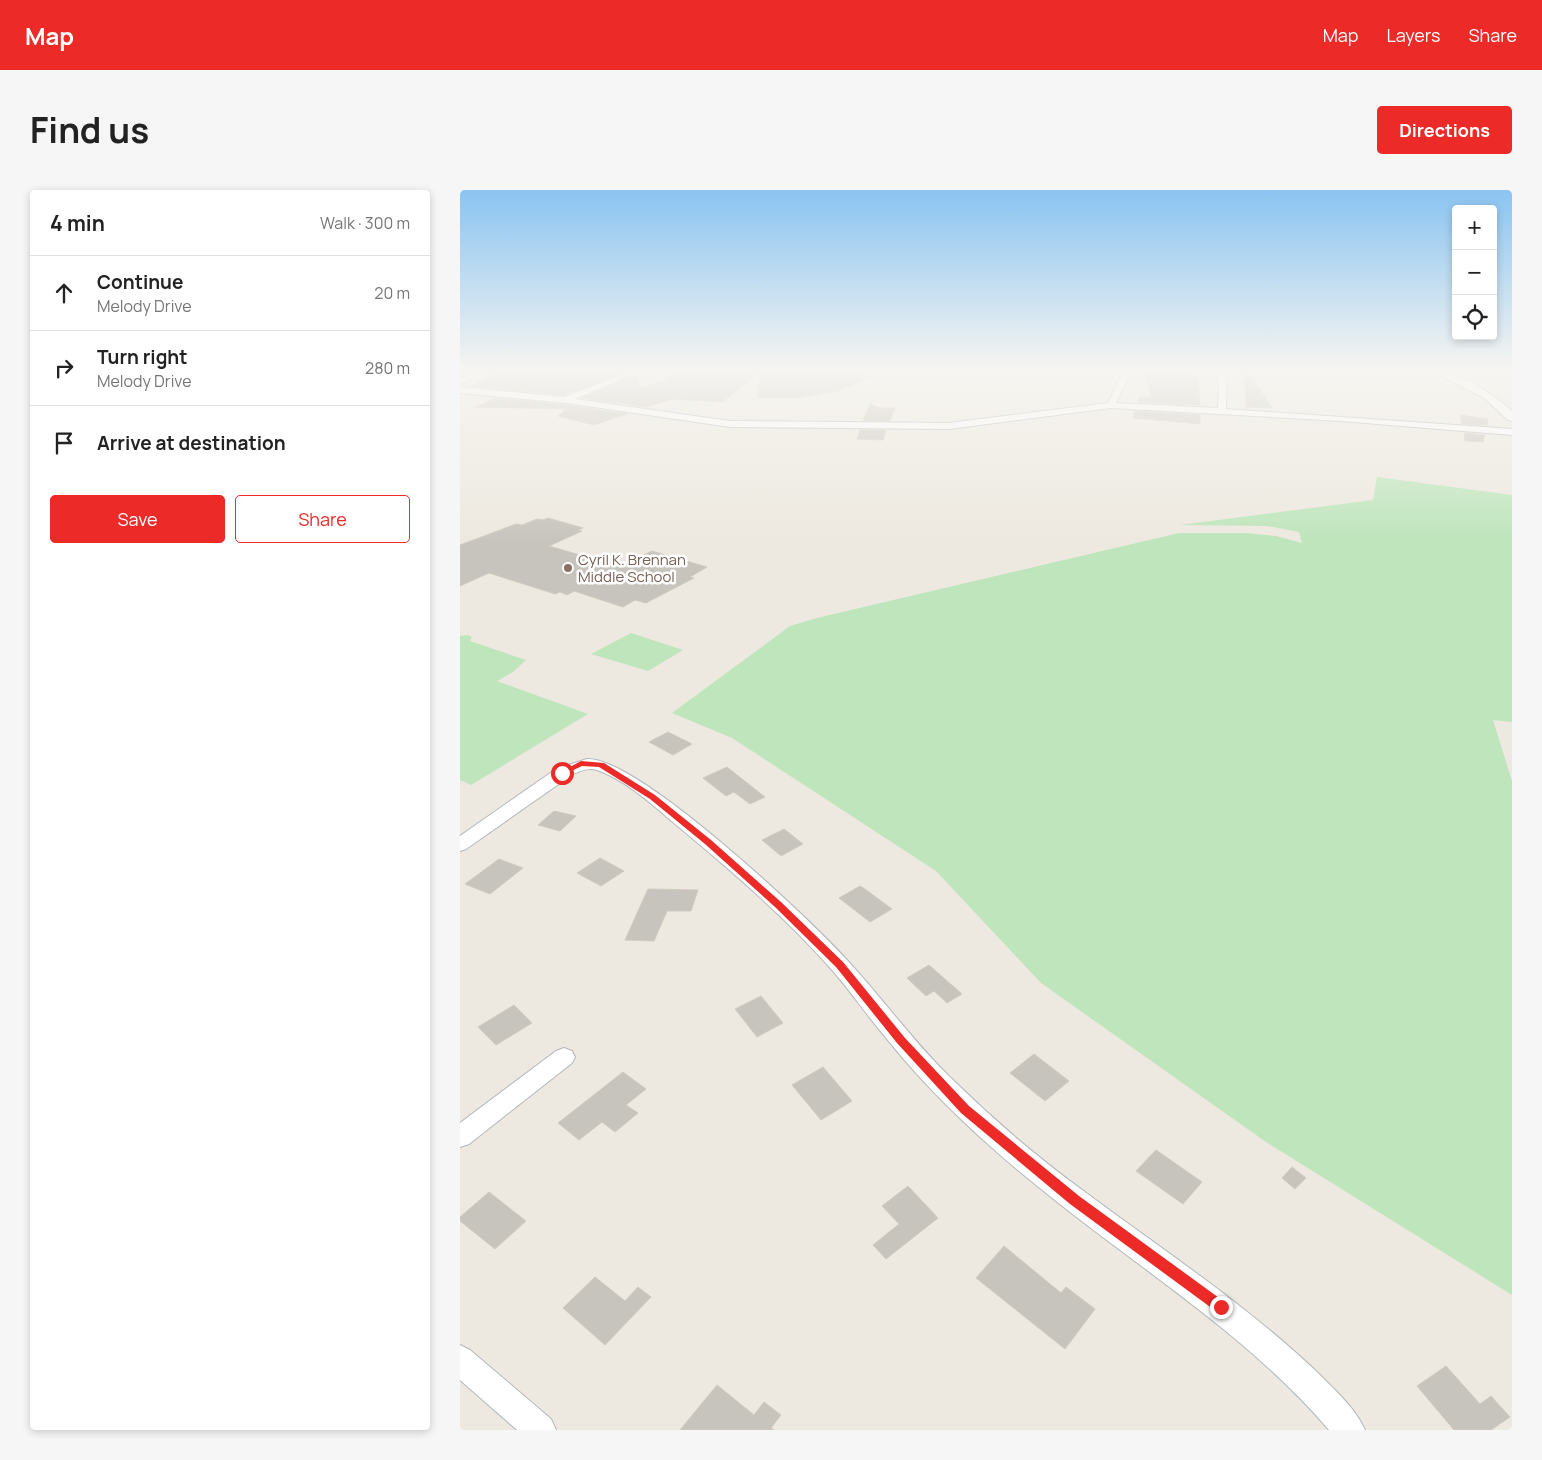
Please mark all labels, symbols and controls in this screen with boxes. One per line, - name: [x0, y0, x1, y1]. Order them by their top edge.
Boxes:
- text: Map: [25, 19, 74, 52]
- text: Map: [1323, 23, 1358, 47]
- text: Layers: [1386, 23, 1440, 47]
- text: Share: [1468, 23, 1517, 47]
- text: Find us: [30, 106, 149, 154]
- button: Directions: [1377, 106, 1512, 154]
- map controls: [1452, 205, 1497, 340]
- button: +: [1452, 205, 1497, 250]
- text: 4 min: [50, 209, 105, 237]
- text: Walk · 300 m: [320, 212, 410, 234]
- button: −: [1452, 250, 1497, 295]
- text: Continue: [97, 269, 183, 295]
- icon: ahead: [50, 279, 78, 307]
- text: 20 m: [374, 282, 410, 304]
- text: Melody Drive: [97, 295, 192, 317]
- button: locate: [1452, 295, 1497, 340]
- text: Turn right: [97, 344, 187, 370]
- icon: right: [50, 354, 78, 382]
- text: 280 m: [365, 357, 410, 379]
- text: Melody Drive: [97, 370, 192, 392]
- icon: arrive: [50, 429, 78, 457]
- text: Arrive at destination: [97, 430, 286, 456]
- button: Save: [50, 495, 225, 543]
- button: Share: [235, 495, 410, 543]
- place label: Cyril K. Brennan Middle School: [578, 549, 686, 587]
- marker: Cyril K. Brennan Middle School: [562, 562, 574, 574]
- route start: [551, 762, 574, 785]
- route end: [1210, 1296, 1233, 1319]

